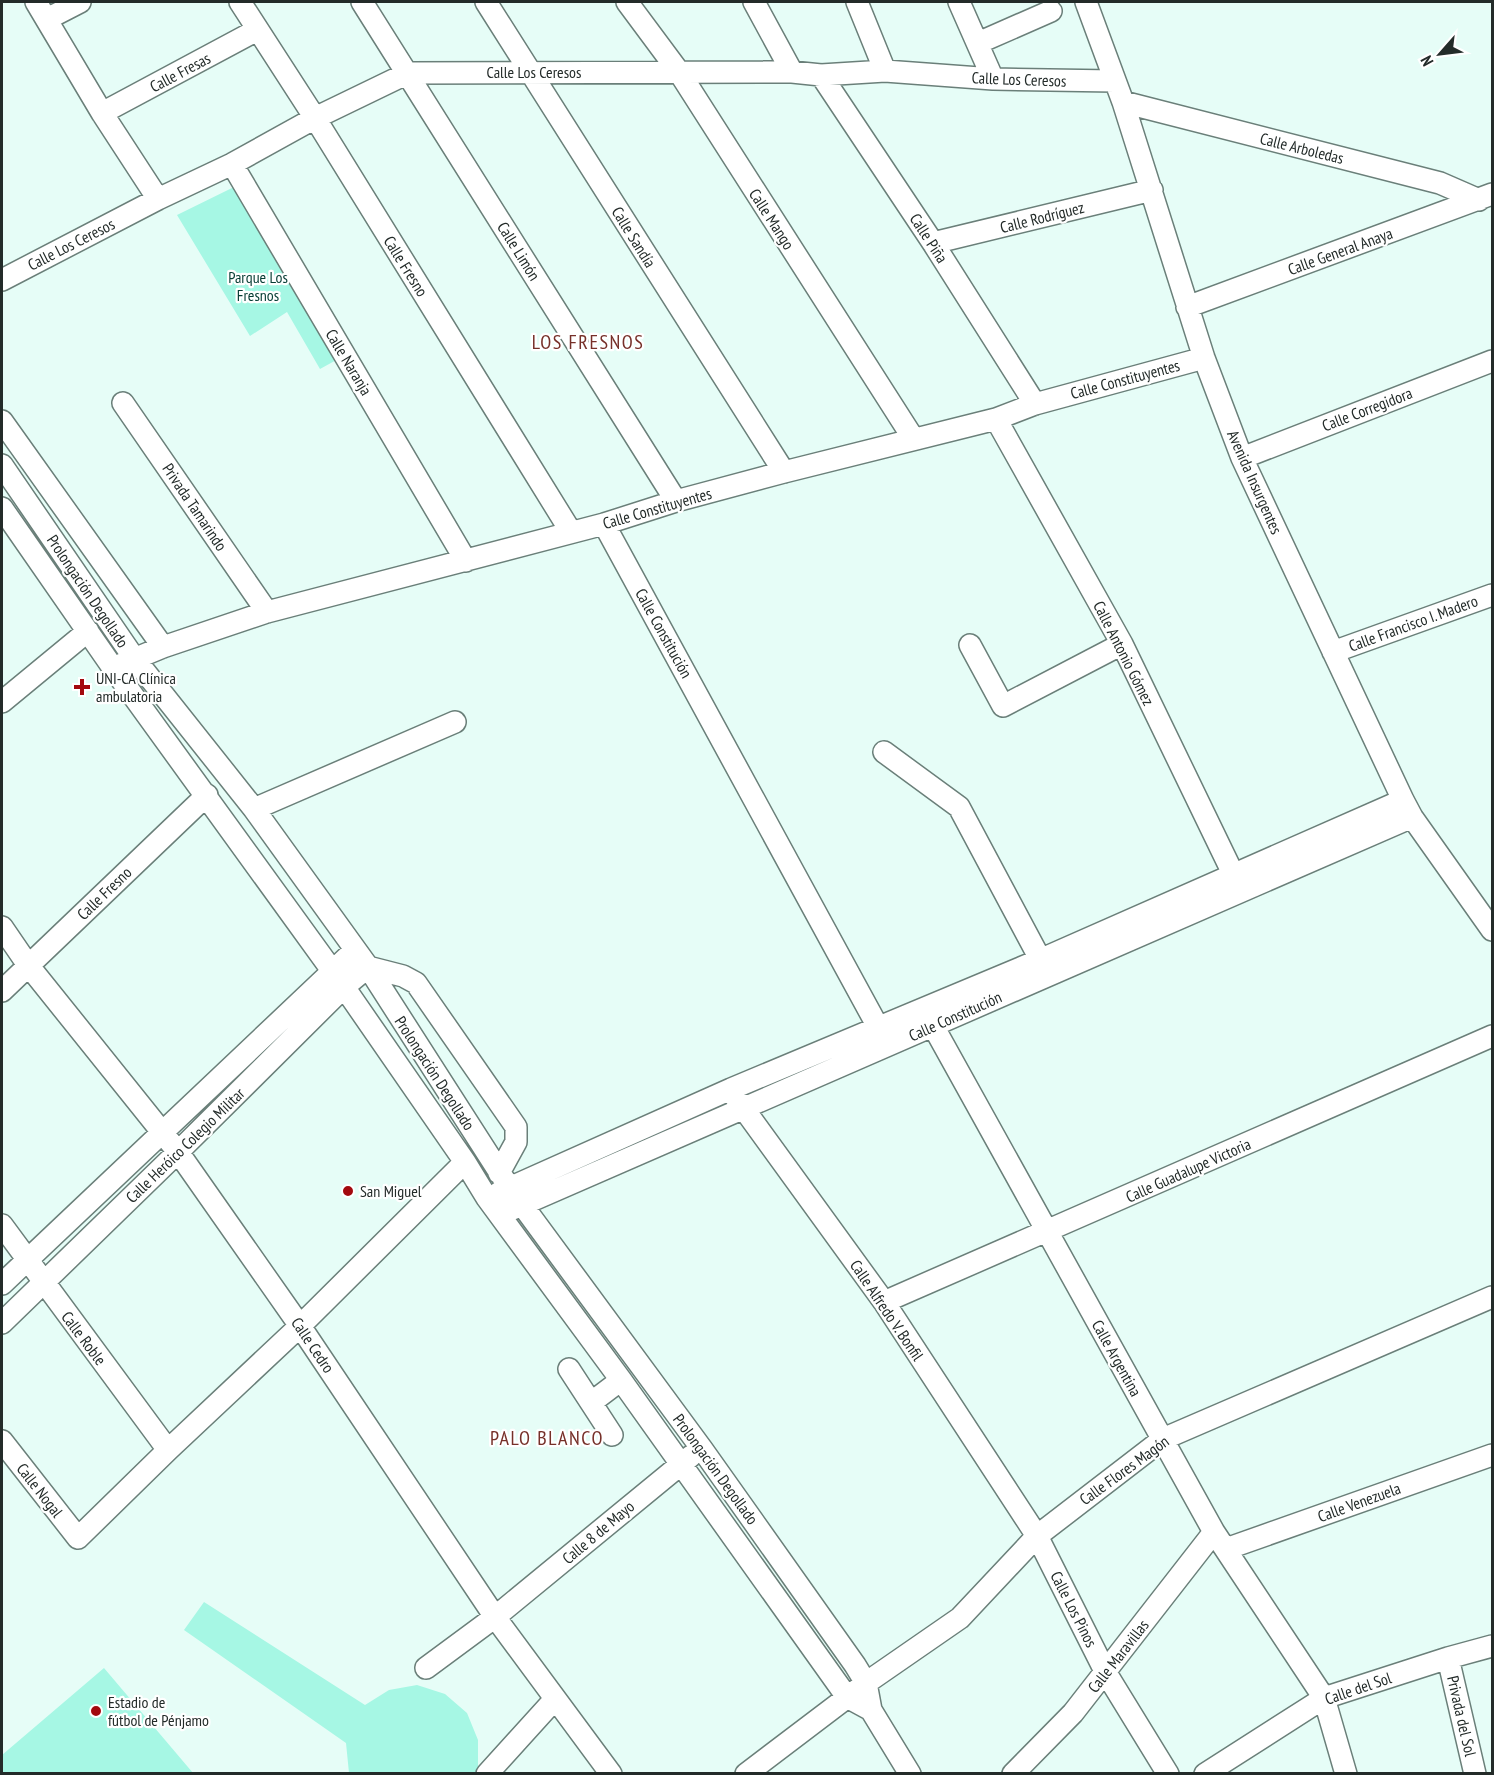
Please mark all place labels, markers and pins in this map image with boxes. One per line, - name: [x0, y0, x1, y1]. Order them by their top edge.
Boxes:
- place label: UNI-CA Clínica ambulatoria: [96, 668, 176, 706]
- marker: UNI-CA Clínica ambulatoria: [73, 678, 91, 696]
- place label: San Miguel: [360, 1181, 422, 1201]
- marker: San Miguel: [341, 1184, 355, 1198]
- place label: Estadio de fútbol de Pénjamo: [108, 1692, 209, 1730]
- marker: Estadio de fútbol de Pénjamo: [89, 1704, 103, 1718]

